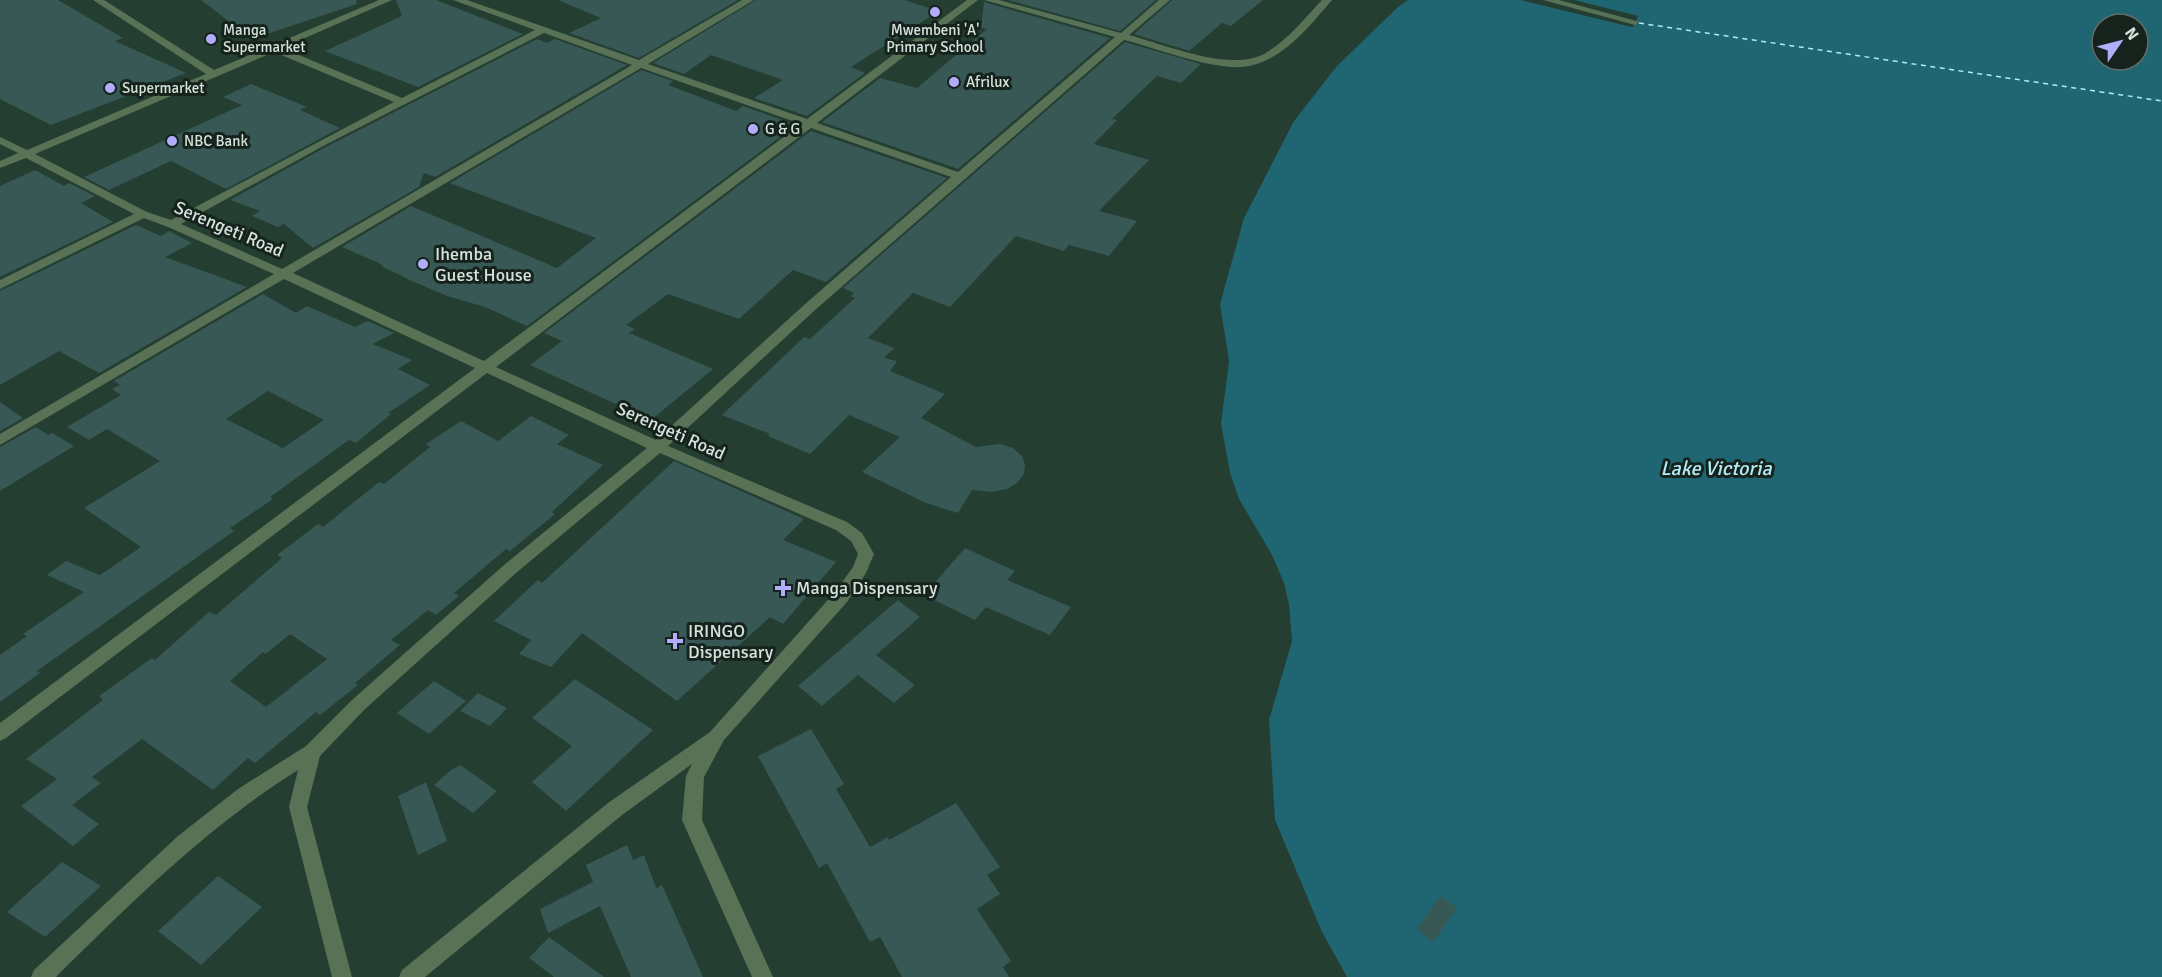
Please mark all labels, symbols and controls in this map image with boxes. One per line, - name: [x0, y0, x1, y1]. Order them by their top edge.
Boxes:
- marker: Mwembeni 'A' Primary School: [928, 5, 942, 19]
- north arrow: [2090, 12, 2150, 72]
- place label: Manga Supermarket: [223, 21, 306, 56]
- place label: Mwembeni 'A' Primary School: [886, 21, 984, 56]
- text: N: [2120, 24, 2143, 44]
- marker: Manga Supermarket: [204, 32, 218, 46]
- place label: Afrilux: [966, 73, 1010, 91]
- marker: Afrilux: [947, 75, 961, 89]
- place label: Supermarket: [122, 79, 205, 97]
- marker: Supermarket: [103, 81, 117, 95]
- place label: G & G: [765, 120, 800, 138]
- marker: G & G: [746, 122, 760, 136]
- place label: NBC Bank: [184, 132, 248, 150]
- marker: NBC Bank: [165, 134, 179, 148]
- street label: Serengeti Road: [171, 196, 287, 262]
- place label: Ihemba Guest House: [435, 243, 532, 286]
- marker: Ihemba Guest House: [416, 257, 430, 271]
- street label: Serengeti Road: [613, 397, 729, 465]
- water label: Lake Victoria: [1660, 456, 1772, 481]
- place label: Manga Dispensary: [796, 577, 938, 599]
- marker: Manga Dispensary: [774, 579, 792, 597]
- place label: IRINGO Dispensary: [688, 620, 774, 663]
- marker: IRINGO Dispensary: [666, 632, 684, 650]

